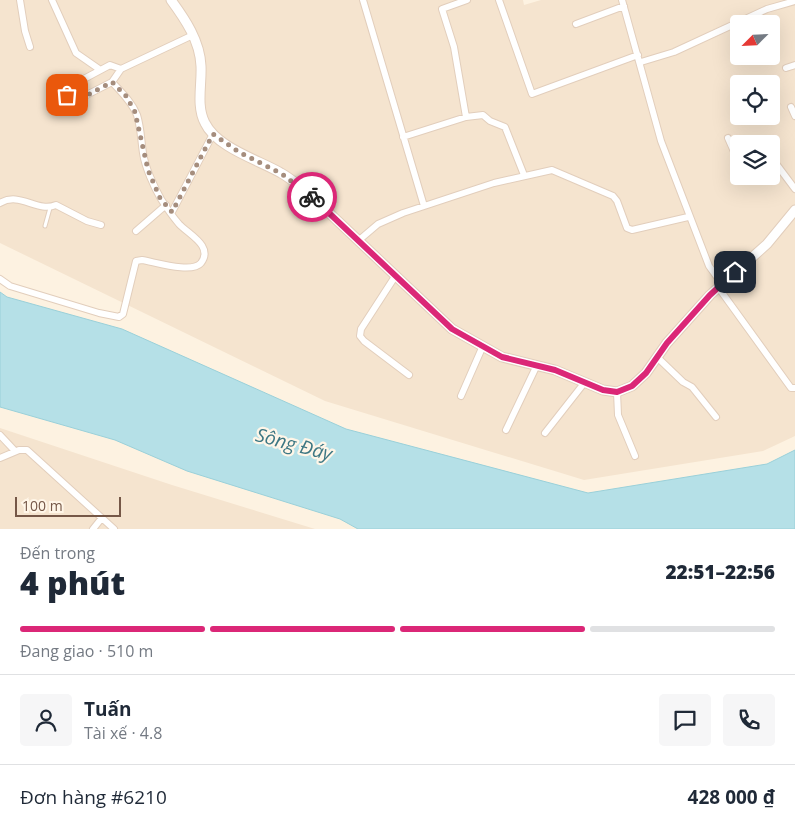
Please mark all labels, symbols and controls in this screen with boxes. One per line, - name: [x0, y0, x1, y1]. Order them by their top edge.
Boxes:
- north arrow: [730, 15, 780, 65]
- map controls: [730, 15, 780, 185]
- pin: [46, 74, 88, 116]
- button: locate: [730, 75, 780, 125]
- icon: bag: [53, 81, 81, 109]
- button: layers: [730, 135, 780, 185]
- courier: [287, 172, 337, 222]
- icon: bike: [298, 183, 326, 211]
- pin: [714, 251, 756, 293]
- icon: home: [721, 258, 749, 286]
- water label: Sông Đáy: [253, 421, 336, 467]
- scale bar: [15, 494, 121, 517]
- text: 100 m: [22, 496, 63, 515]
- text: Đến trong: [20, 542, 95, 564]
- text: 22:51–22:56: [665, 559, 775, 585]
- text: 4 phút: [20, 561, 125, 604]
- text: Đang giao · 510 m: [20, 640, 153, 662]
- button: person: [20, 694, 72, 746]
- button: chat: [659, 694, 711, 746]
- button: phone: [723, 694, 775, 746]
- text: Tuấn: [84, 696, 131, 722]
- text: Tài xế · 4.8: [84, 722, 162, 744]
- text: Đơn hàng #6210: [20, 784, 167, 810]
- text: 428 000 ₫: [688, 784, 775, 810]

